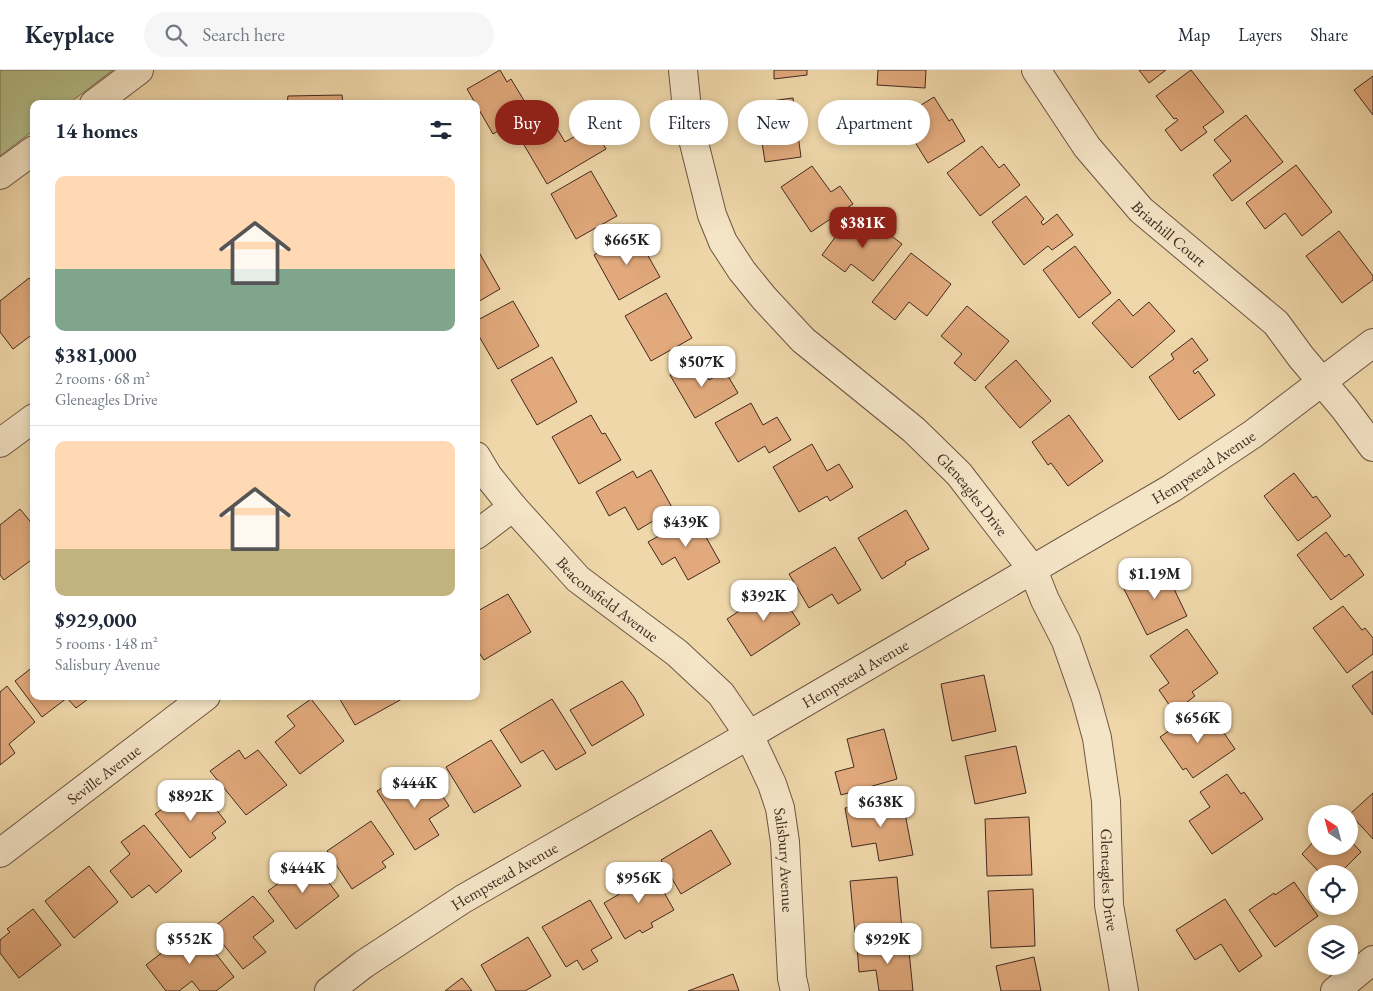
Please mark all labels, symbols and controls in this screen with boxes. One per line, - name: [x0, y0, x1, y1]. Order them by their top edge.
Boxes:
- search box: [144, 12, 494, 57]
- text: Keyplace: [25, 19, 114, 50]
- icon: search: [162, 21, 190, 49]
- text: Search here: [202, 22, 285, 47]
- text: Map: [1178, 23, 1210, 46]
- text: Layers: [1238, 23, 1282, 46]
- text: Share: [1310, 23, 1348, 46]
- chip: Buy: [495, 100, 559, 145]
- chip: Rent: [569, 100, 640, 145]
- chip: Filters: [650, 100, 728, 145]
- chip: New: [738, 100, 808, 145]
- chip: Apartment: [818, 100, 930, 145]
- icon: filters: [427, 116, 455, 144]
- text: 14 homes: [55, 117, 138, 144]
- street label: Briarhill Court: [1127, 197, 1211, 271]
- pin: $381K: [828, 206, 898, 249]
- icon: home: [210, 208, 300, 298]
- text: $381K: [841, 212, 885, 233]
- pin: $665K: [592, 224, 662, 266]
- text: $665K: [605, 229, 649, 250]
- text: $381,000: [55, 341, 137, 368]
- pin: $507K: [667, 346, 737, 388]
- text: $507K: [680, 351, 724, 372]
- text: 2 rooms · 68 m²: [55, 368, 150, 389]
- text: Gleneagles Drive: [55, 389, 157, 410]
- street label: Hempstead Avenue: [1148, 425, 1260, 509]
- street label: Gleneagles Drive: [932, 448, 1013, 540]
- icon: home: [210, 474, 300, 564]
- pin: $439K: [651, 506, 721, 548]
- text: $439K: [664, 511, 708, 532]
- street label: Beaconsfield Avenue: [552, 552, 663, 647]
- pin: $1.19M: [1114, 558, 1196, 600]
- text: $1.19M: [1129, 563, 1181, 584]
- pin: $392K: [729, 580, 799, 622]
- text: $392K: [742, 585, 786, 606]
- text: $929,000: [55, 606, 137, 633]
- text: 5 rooms · 148 m²: [55, 633, 158, 654]
- street label: Hempstead Avenue: [798, 634, 912, 713]
- text: Salisbury Avenue: [55, 654, 160, 675]
- pin: $656K: [1163, 702, 1233, 744]
- text: $656K: [1176, 707, 1220, 728]
- street label: Seville Avenue: [62, 740, 145, 810]
- pin: $444K: [380, 766, 450, 809]
- text: $444K: [393, 772, 437, 793]
- pin: $892K: [156, 780, 226, 822]
- text: $892K: [169, 785, 213, 806]
- pin: $638K: [846, 786, 916, 828]
- text: $638K: [859, 791, 903, 812]
- north arrow: [1308, 805, 1358, 855]
- map controls: [1308, 805, 1358, 975]
- street label: Salisbury Avenue: [769, 806, 799, 913]
- street label: Gleneagles Drive: [1096, 828, 1123, 933]
- street label: Hempstead Avenue: [447, 837, 562, 915]
- pin: $444K: [268, 852, 338, 894]
- text: $444K: [281, 857, 325, 878]
- pin: $956K: [604, 862, 674, 904]
- button: locate: [1308, 865, 1358, 915]
- text: $956K: [617, 867, 661, 888]
- pin: $552K: [155, 922, 225, 965]
- pin: $929K: [853, 922, 923, 965]
- button: layers: [1308, 925, 1358, 975]
- text: $552K: [168, 928, 212, 949]
- text: $929K: [866, 928, 910, 949]

